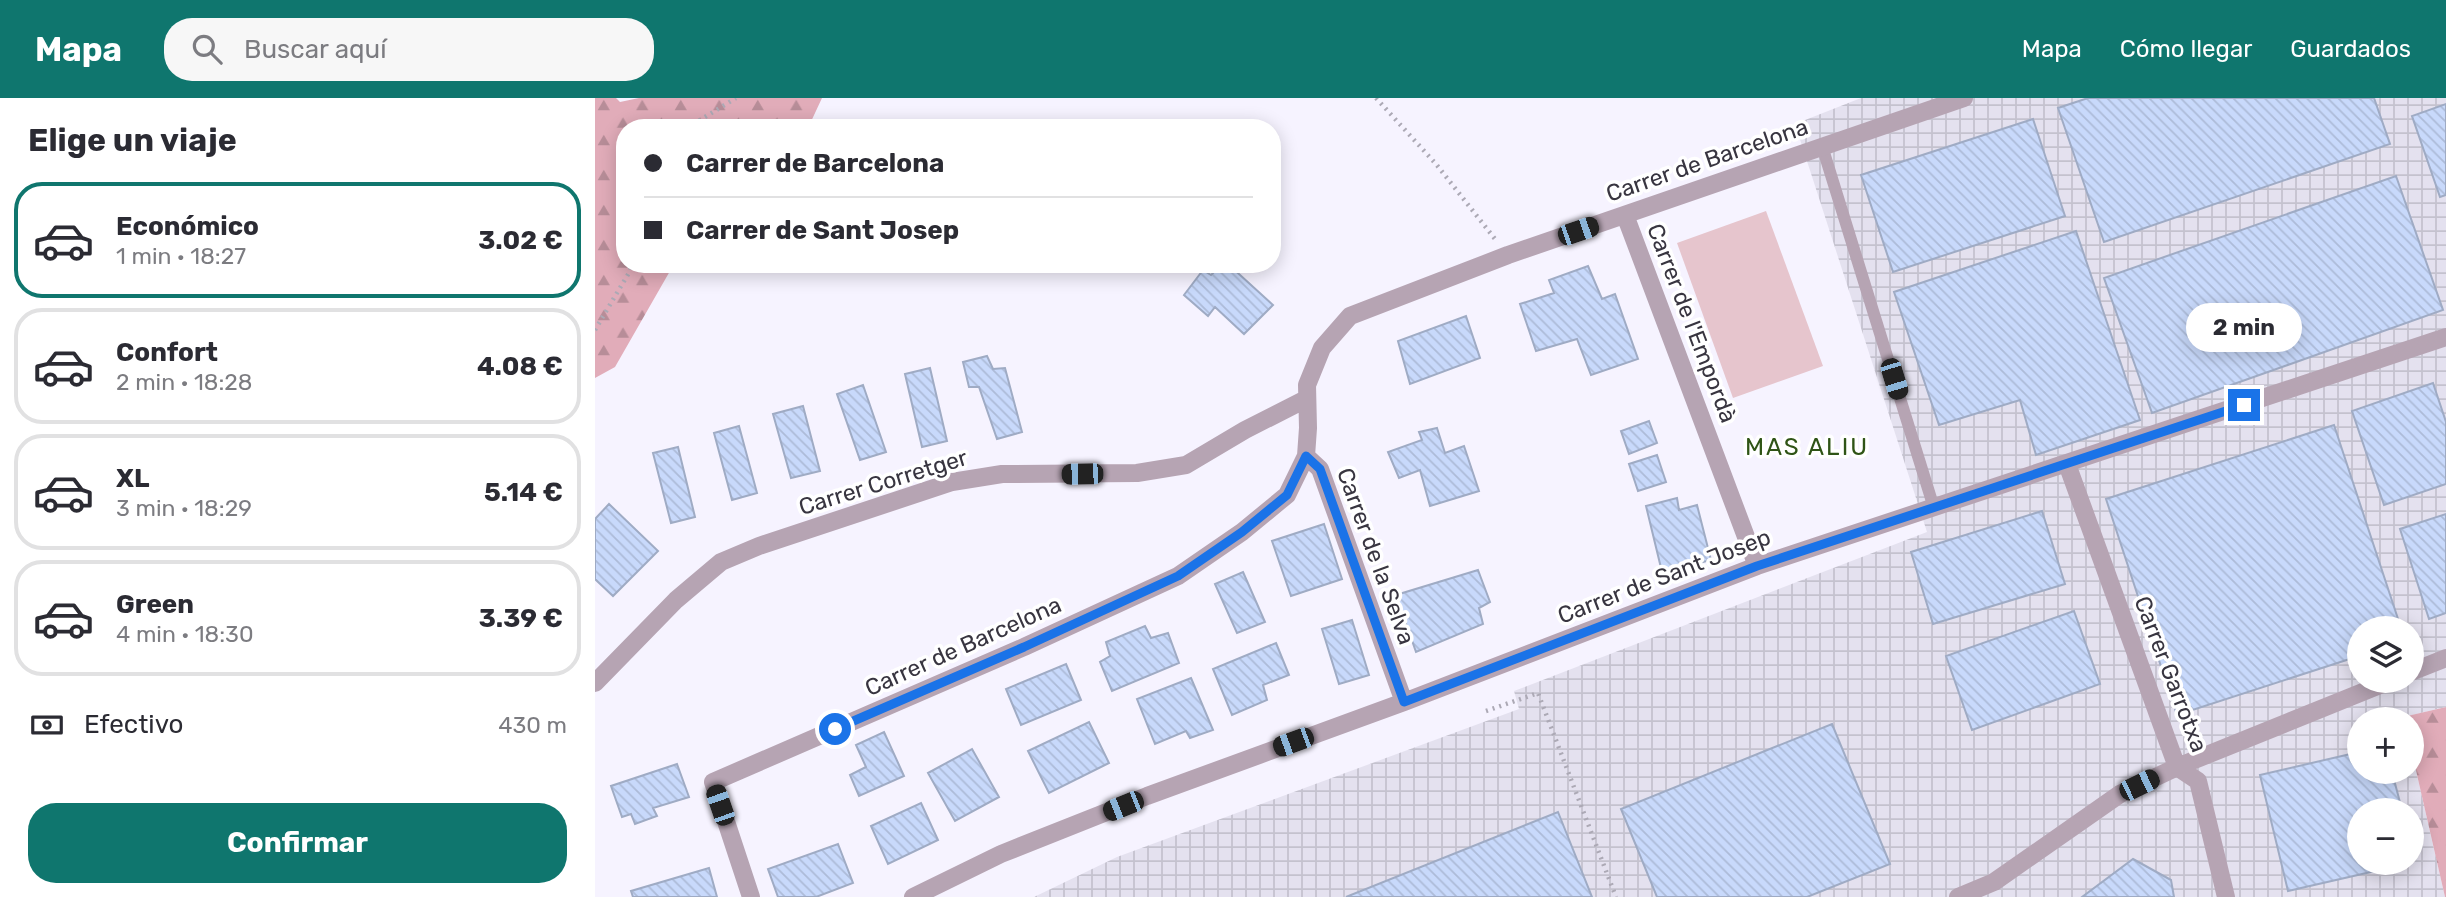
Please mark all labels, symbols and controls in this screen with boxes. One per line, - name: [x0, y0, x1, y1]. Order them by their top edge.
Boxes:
- search box: [164, 18, 654, 81]
- text: Mapa: [35, 30, 122, 69]
- icon: search: [188, 30, 226, 68]
- text: Buscar aquí: [244, 34, 387, 65]
- text: Mapa: [2022, 35, 2082, 63]
- text: Cómo llegar: [2120, 35, 2252, 63]
- text: Guardados: [2290, 35, 2411, 63]
- street label: Carrer de Barcelona: [1602, 112, 1812, 208]
- text: Elige un viaje: [28, 121, 237, 159]
- text: Carrer de Barcelona: [686, 148, 944, 179]
- icon: car: [32, 209, 95, 272]
- text: Económico: [116, 211, 259, 242]
- car: [1555, 214, 1602, 248]
- text: Carrer de Sant Josep: [686, 215, 959, 246]
- street label: Carrer de l'Empordà: [1641, 219, 1743, 427]
- text: 3.02 €: [478, 225, 563, 256]
- text: 1 min · 18:27: [116, 242, 246, 270]
- callout: 2 min: [2186, 303, 2302, 352]
- text: 2 min: [2213, 313, 2275, 341]
- icon: car: [32, 335, 95, 398]
- text: Confort: [116, 337, 218, 368]
- text: 4.08 €: [477, 351, 563, 382]
- car: [1878, 356, 1911, 402]
- text: 2 min · 18:28: [116, 368, 252, 396]
- route end: [2228, 389, 2260, 421]
- district label: MAS ALIU: [1745, 433, 1869, 461]
- street label: Carrer Corretger: [795, 443, 971, 521]
- icon: car: [32, 461, 95, 524]
- text: XL: [116, 463, 149, 494]
- car: [1061, 463, 1104, 485]
- street label: Carrer de la Selva: [1331, 464, 1421, 648]
- text: 5.14 €: [484, 477, 563, 508]
- text: 3 min · 18:29: [116, 494, 252, 522]
- street label: Carrer de Sant Josep: [1554, 522, 1774, 630]
- icon: car: [32, 587, 95, 650]
- text: Green: [116, 589, 194, 620]
- street label: Carrer de Barcelona: [861, 590, 1065, 702]
- street label: Carrer Garrotxa: [2128, 592, 2214, 756]
- text: 3.39 €: [479, 603, 563, 634]
- map controls: [2347, 616, 2424, 875]
- button: layers: [2347, 616, 2424, 693]
- text: 4 min · 18:30: [116, 620, 254, 648]
- icon: cash: [28, 706, 66, 744]
- button: +: [2347, 707, 2424, 784]
- text: Efectivo: [84, 709, 183, 740]
- text: 430 m: [498, 711, 567, 739]
- route start: [819, 713, 851, 745]
- car: [1270, 725, 1317, 759]
- car: [2116, 766, 2163, 804]
- car: [704, 782, 737, 828]
- car: [1100, 788, 1147, 824]
- button: −: [2347, 798, 2424, 875]
- button: Confirmar: [28, 803, 567, 883]

